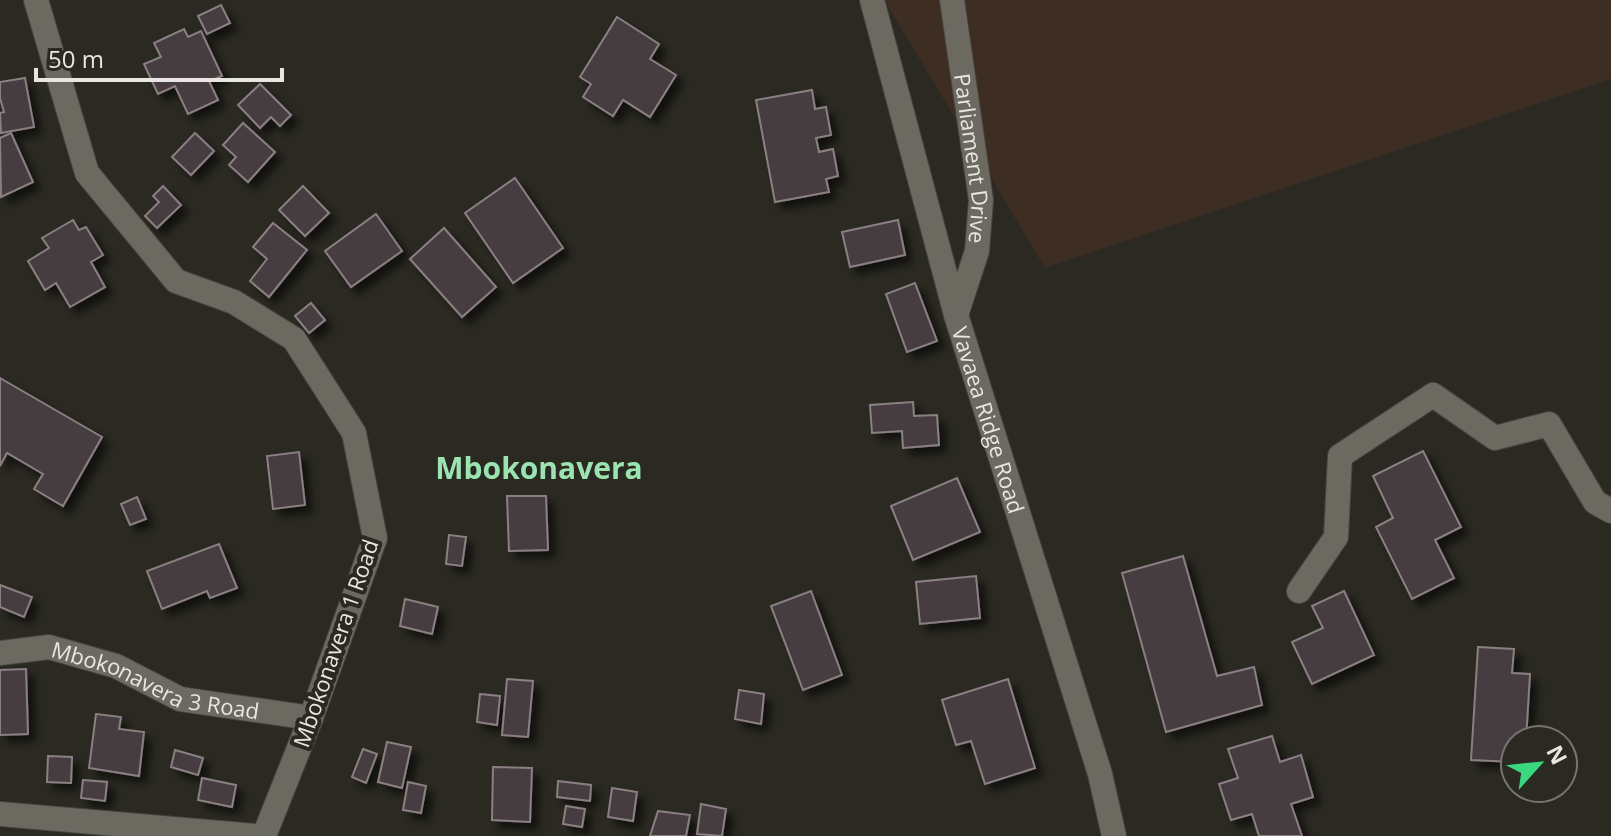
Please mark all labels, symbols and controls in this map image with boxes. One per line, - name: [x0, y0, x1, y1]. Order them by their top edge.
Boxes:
- scale bar: [36, 32, 282, 82]
- text: 50 m: [48, 42, 104, 75]
- street label: Parliament Drive: [948, 71, 997, 245]
- street label: Vavaea Ridge Road: [946, 323, 1032, 517]
- district label: Mbokonavera: [435, 447, 643, 488]
- street label: Mbokonavera 1 Road: [285, 535, 385, 751]
- street label: Mbokonavera 3 Road: [48, 634, 261, 725]
- north arrow: [1499, 724, 1579, 804]
- text: N: [1540, 740, 1575, 769]

